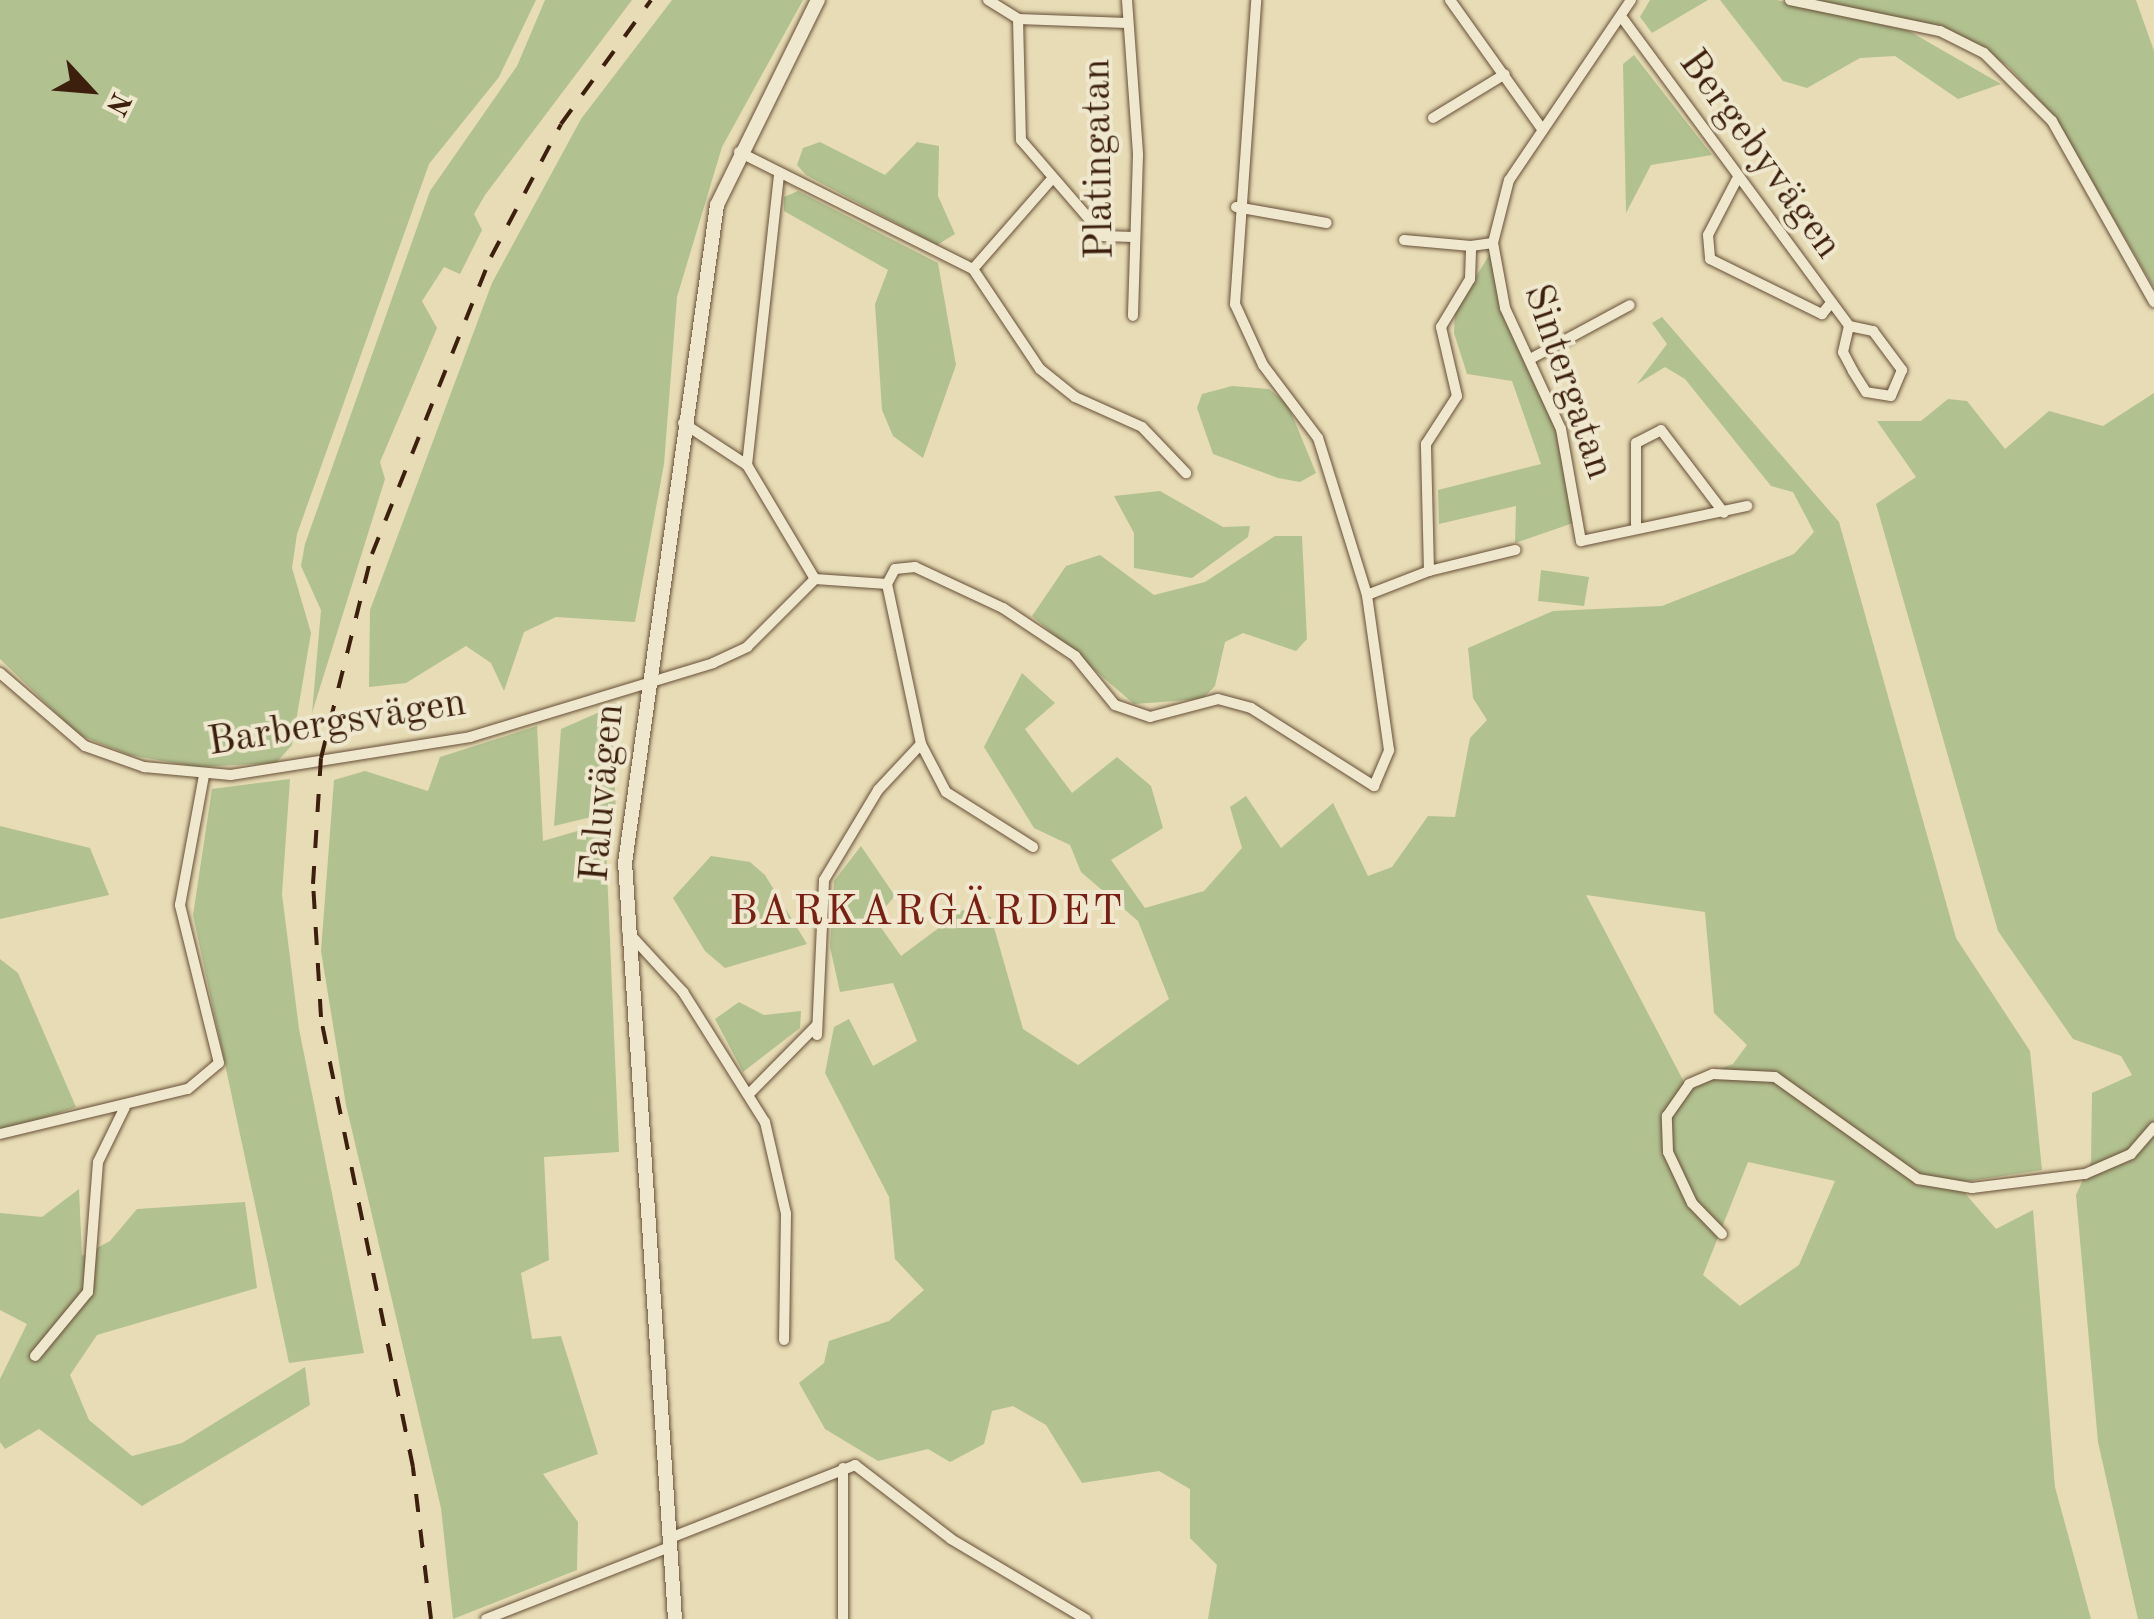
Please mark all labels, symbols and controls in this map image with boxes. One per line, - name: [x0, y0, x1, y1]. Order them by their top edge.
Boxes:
- north arrow: [40, 40, 140, 140]
- street label: Bergebyvägen: [1667, 41, 1851, 269]
- street label: Platingatan: [1074, 58, 1126, 260]
- text: N: [100, 87, 134, 119]
- street label: Sintergatan: [1511, 278, 1623, 486]
- street label: Barbergsvägen: [205, 680, 469, 768]
- street label: Faluvägen: [572, 702, 636, 884]
- district label: BARKARGÄRDET: [729, 888, 1125, 938]

